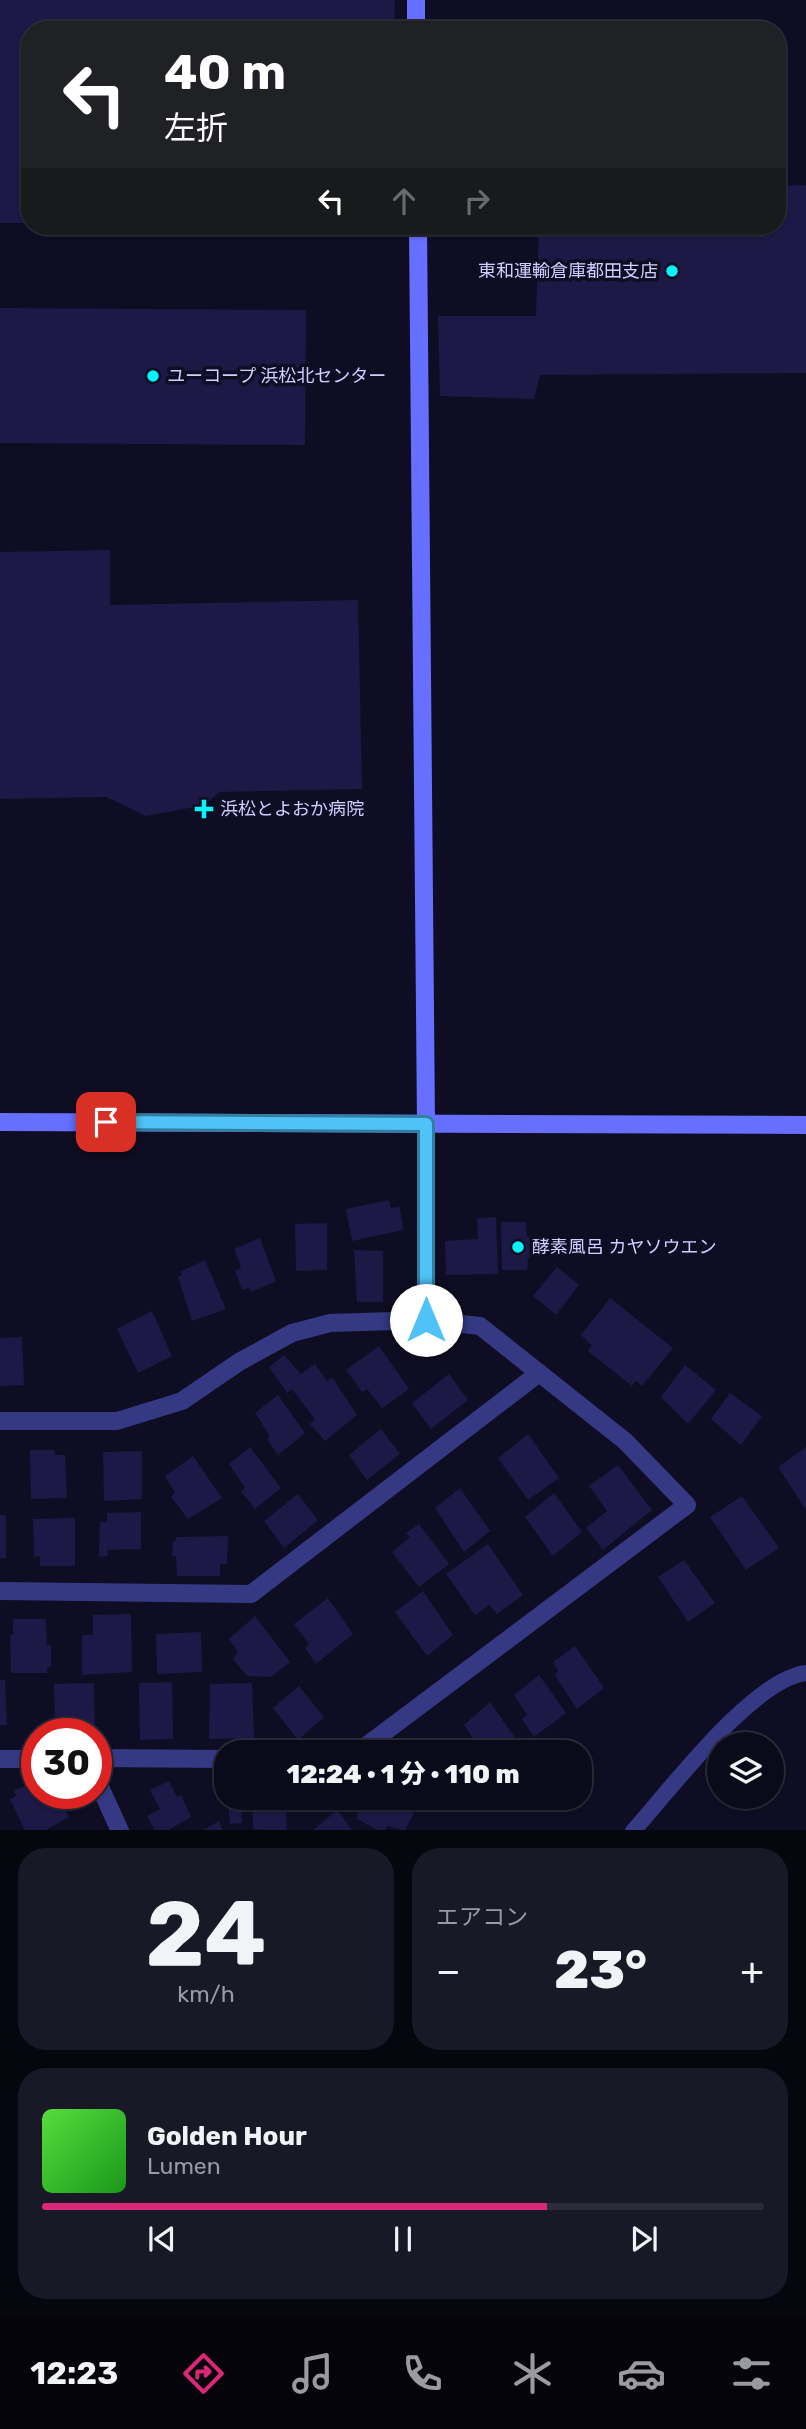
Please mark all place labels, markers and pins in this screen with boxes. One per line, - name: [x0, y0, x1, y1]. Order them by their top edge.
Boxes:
- place label: 東和運輸倉庫都田支店: [478, 260, 658, 282]
- marker: 東和運輸倉庫都田支店: [664, 263, 680, 279]
- place label: ユーコープ 浜松北センター: [167, 365, 386, 387]
- marker: ユーコープ 浜松北センター: [145, 368, 161, 384]
- place label: 浜松とよおか病院: [220, 798, 364, 820]
- marker: 浜松とよおか病院: [194, 799, 214, 819]
- pin: [76, 1092, 136, 1152]
- place label: 酵素風呂 カヤソウエン: [532, 1236, 716, 1258]
- marker: 酵素風呂 カヤソウエン: [510, 1239, 526, 1255]

